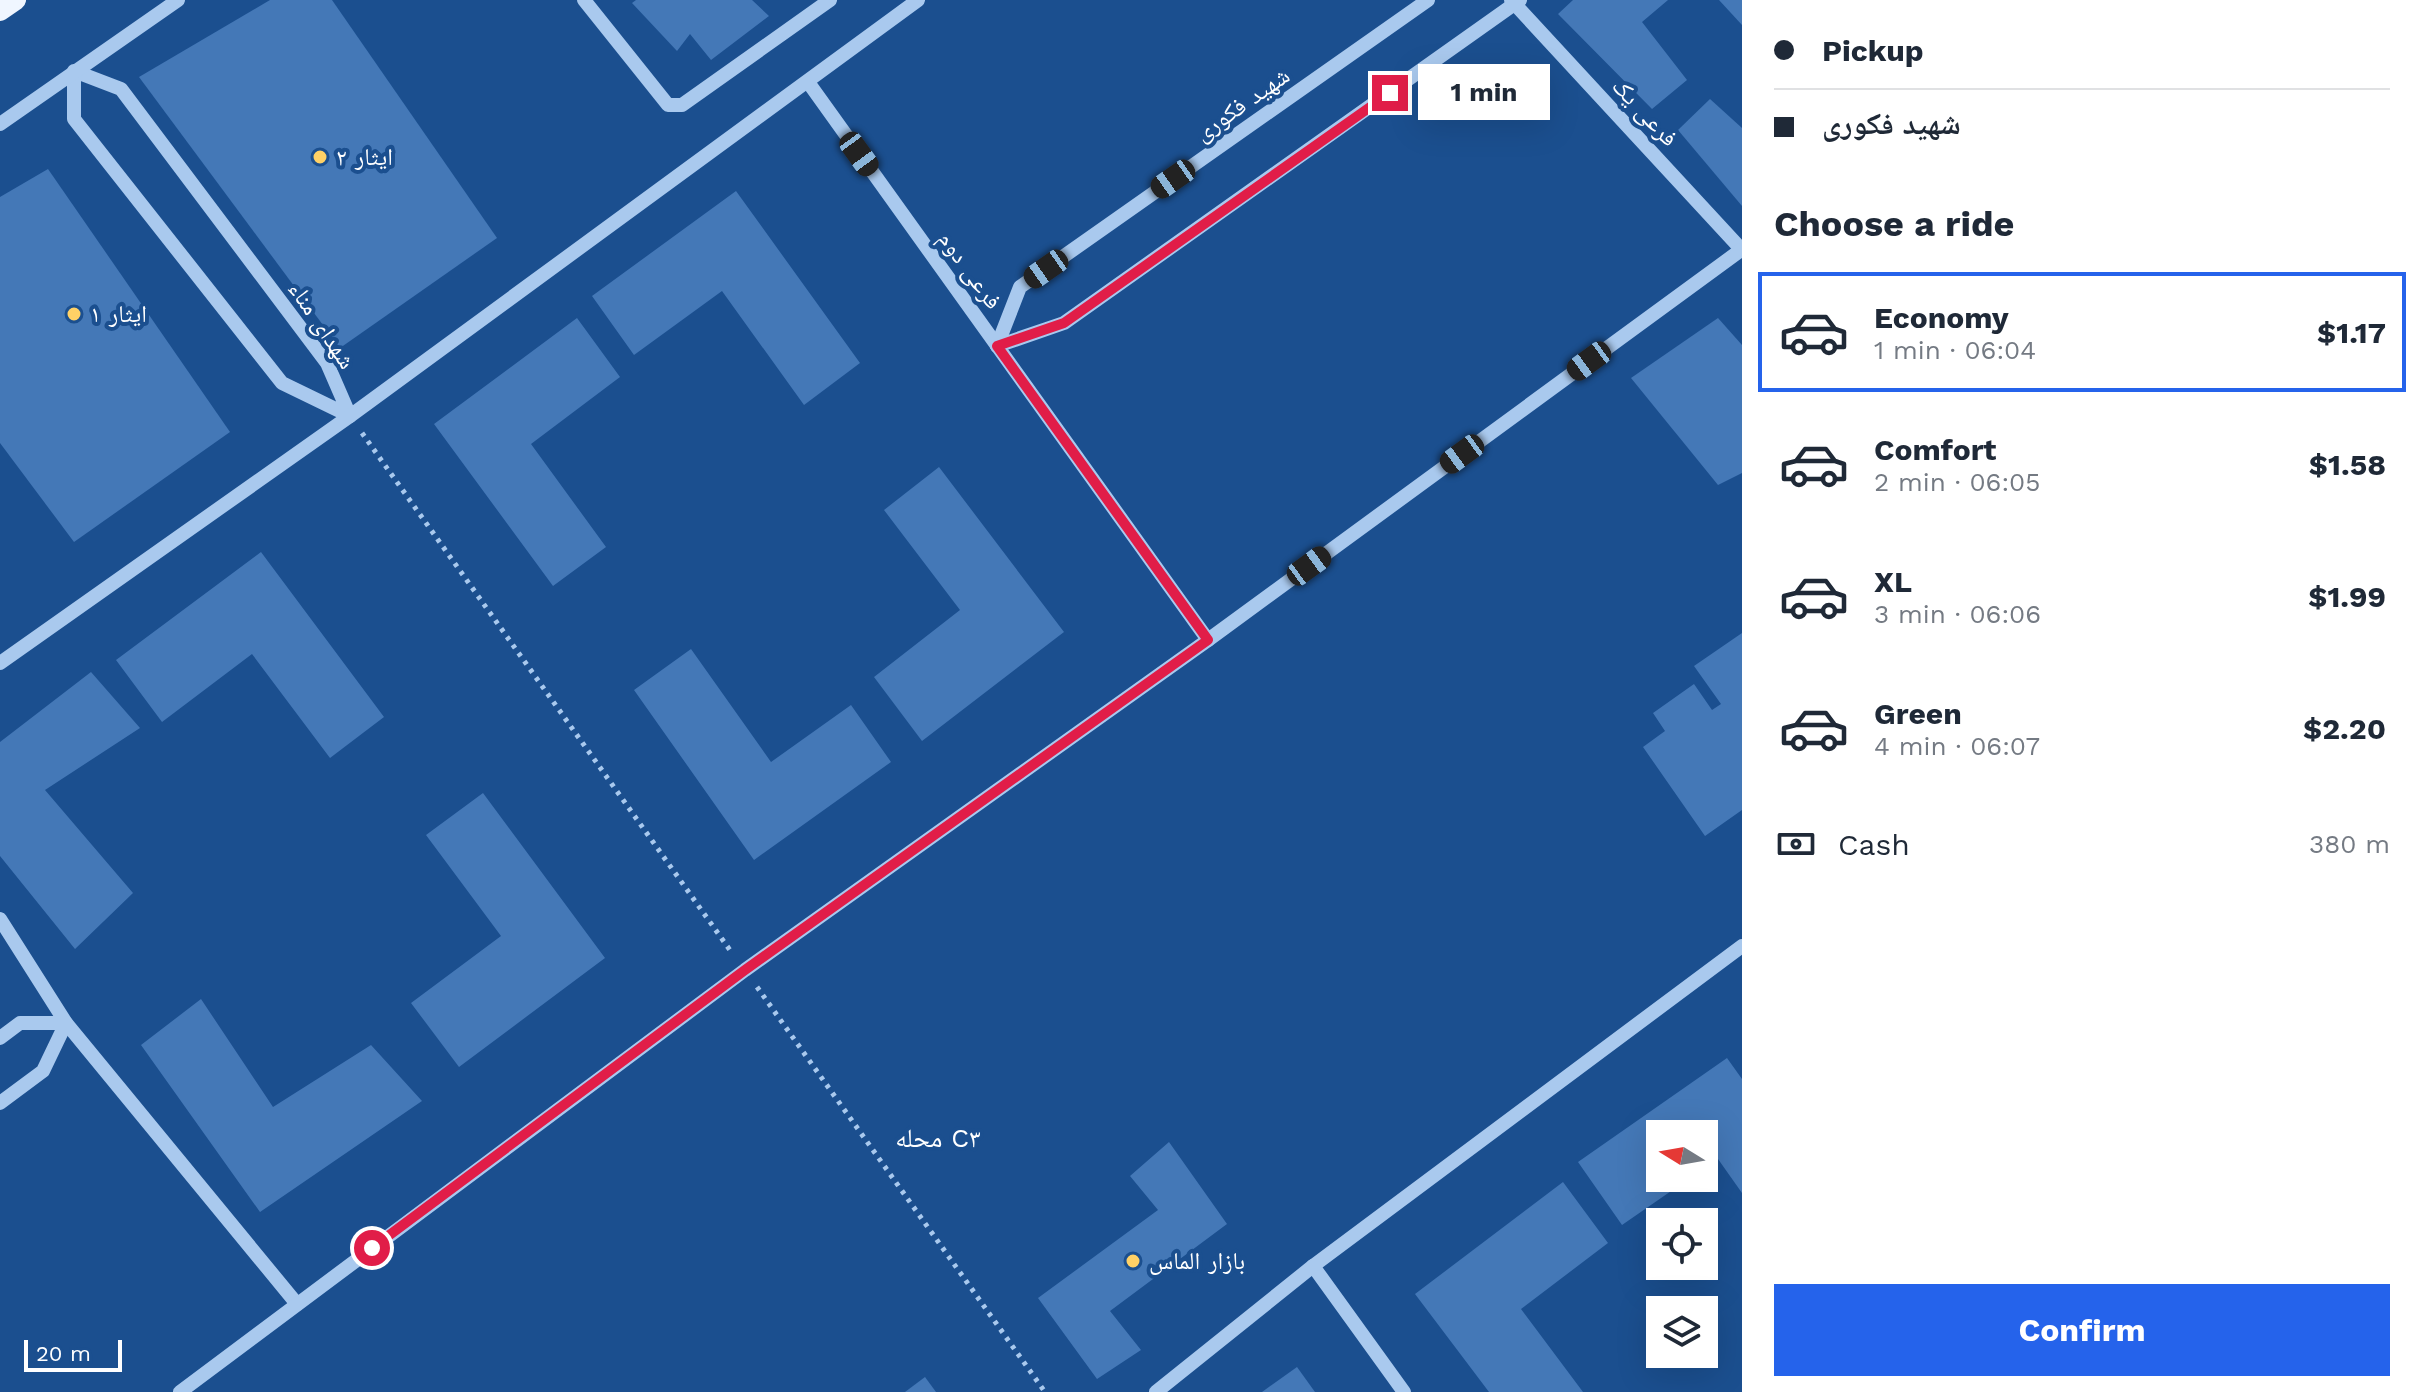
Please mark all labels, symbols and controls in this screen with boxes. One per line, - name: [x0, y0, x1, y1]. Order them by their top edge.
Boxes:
- text: Pickup: [1822, 33, 1924, 68]
- street label: شهید فکوری: [1189, 61, 1295, 147]
- callout: 1 min: [1418, 65, 1550, 121]
- street label: فرعی یک: [1606, 72, 1684, 152]
- route end: [1372, 75, 1408, 111]
- text: 1 min: [1451, 77, 1517, 107]
- text: شهید فکوری: [1822, 106, 1961, 141]
- car: [835, 128, 883, 180]
- place label: ایثار ۲: [336, 143, 393, 171]
- marker: ایثار ۲: [311, 148, 329, 166]
- car: [1146, 155, 1200, 203]
- text: Choose a ride: [1774, 203, 2014, 245]
- street label: فرعی دوم: [931, 226, 1008, 316]
- car: [1019, 245, 1073, 293]
- street label: شهدای مناء: [283, 276, 361, 374]
- icon: car: [1778, 296, 1850, 368]
- place label: ایثار ۱: [90, 300, 147, 328]
- text: Economy: [1874, 300, 2009, 335]
- marker: ایثار ۱: [65, 305, 83, 323]
- text: $1.17: [2317, 315, 2386, 350]
- text: 1 min · 06:04: [1874, 335, 2036, 365]
- car: [1563, 337, 1615, 385]
- icon: car: [1778, 428, 1850, 500]
- car: [1436, 430, 1488, 478]
- text: Comfort: [1874, 432, 1996, 467]
- text: $1.58: [2309, 447, 2386, 482]
- text: 2 min · 06:05: [1874, 467, 2040, 497]
- car: [1283, 542, 1335, 590]
- icon: car: [1778, 560, 1850, 632]
- text: XL: [1874, 564, 1912, 599]
- text: $1.99: [2308, 579, 2386, 614]
- text: 3 min · 06:06: [1874, 599, 2041, 629]
- icon: car: [1778, 692, 1850, 764]
- text: Green: [1874, 696, 1962, 731]
- text: $2.20: [2303, 711, 2386, 746]
- text: 4 min · 06:07: [1874, 731, 2040, 761]
- icon: cash: [1774, 822, 1818, 866]
- text: Cash: [1838, 827, 1910, 862]
- text: 380 m: [2309, 829, 2390, 859]
- north arrow: [1646, 1120, 1718, 1192]
- map controls: [1646, 1120, 1718, 1368]
- district label: محله C۳: [895, 1123, 981, 1153]
- button: locate: [1646, 1208, 1718, 1280]
- route start: [354, 1230, 390, 1266]
- place label: بازار الماس: [1149, 1247, 1245, 1275]
- marker: بازار الماس: [1124, 1252, 1142, 1270]
- button: Confirm: [1774, 1284, 2390, 1376]
- button: layers: [1646, 1296, 1718, 1368]
- scale bar: [24, 1336, 122, 1372]
- text: 20 m: [36, 1341, 91, 1366]

